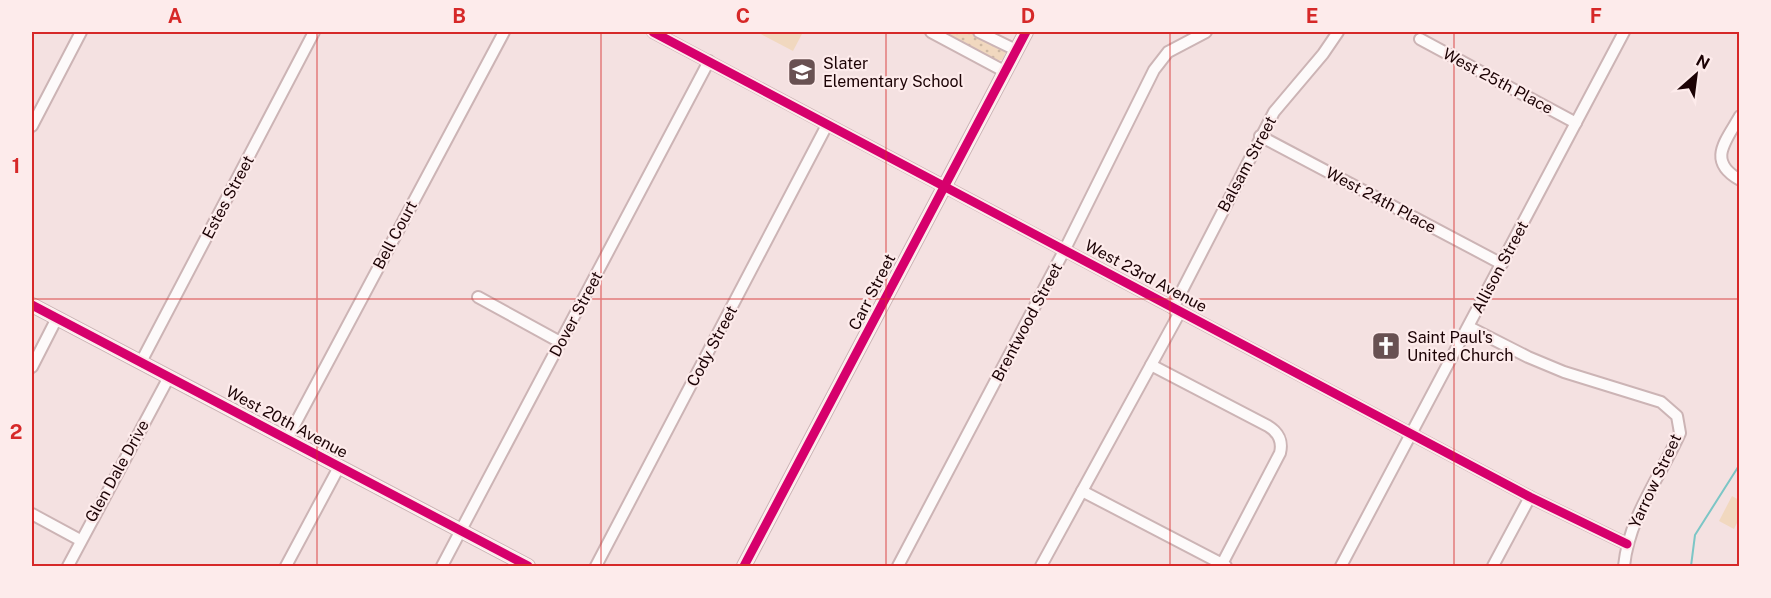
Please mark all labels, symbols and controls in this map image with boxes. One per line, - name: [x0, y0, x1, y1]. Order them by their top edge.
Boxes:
- text: A: [168, 4, 182, 28]
- text: B: [452, 4, 466, 28]
- text: C: [736, 4, 750, 28]
- text: D: [1021, 4, 1035, 28]
- text: E: [1306, 4, 1318, 28]
- text: F: [1590, 4, 1602, 28]
- street label: West 25th Place: [1440, 44, 1556, 118]
- north arrow: [1666, 45, 1726, 105]
- text: N: [1693, 51, 1713, 74]
- place label: Slater Elementary School: [823, 54, 964, 91]
- school or university icon: Slater Elementary School: [786, 56, 818, 88]
- street label: Balsam Street: [1214, 113, 1280, 215]
- street label: Estes Street: [198, 152, 258, 242]
- text: 1: [12, 154, 20, 178]
- street label: West 24th Place: [1323, 163, 1439, 237]
- street label: Bell Court: [369, 197, 421, 273]
- street label: Allison Street: [1468, 218, 1532, 316]
- street label: West 23rd Avenue: [1082, 236, 1210, 316]
- street label: Carr Street: [845, 251, 899, 333]
- street label: Brentwood Street: [988, 259, 1066, 385]
- street label: Dover Street: [546, 268, 606, 360]
- street label: Cody Street: [683, 302, 741, 390]
- place label: Saint Paul's United Church: [1407, 328, 1513, 365]
- church icon: Saint Paul's United Church: [1370, 330, 1402, 362]
- street label: West 20th Avenue: [223, 382, 351, 462]
- street label: Glen Dale Drive: [81, 417, 153, 525]
- text: 2: [10, 420, 22, 444]
- street label: Yarrow Street: [1625, 431, 1685, 531]

